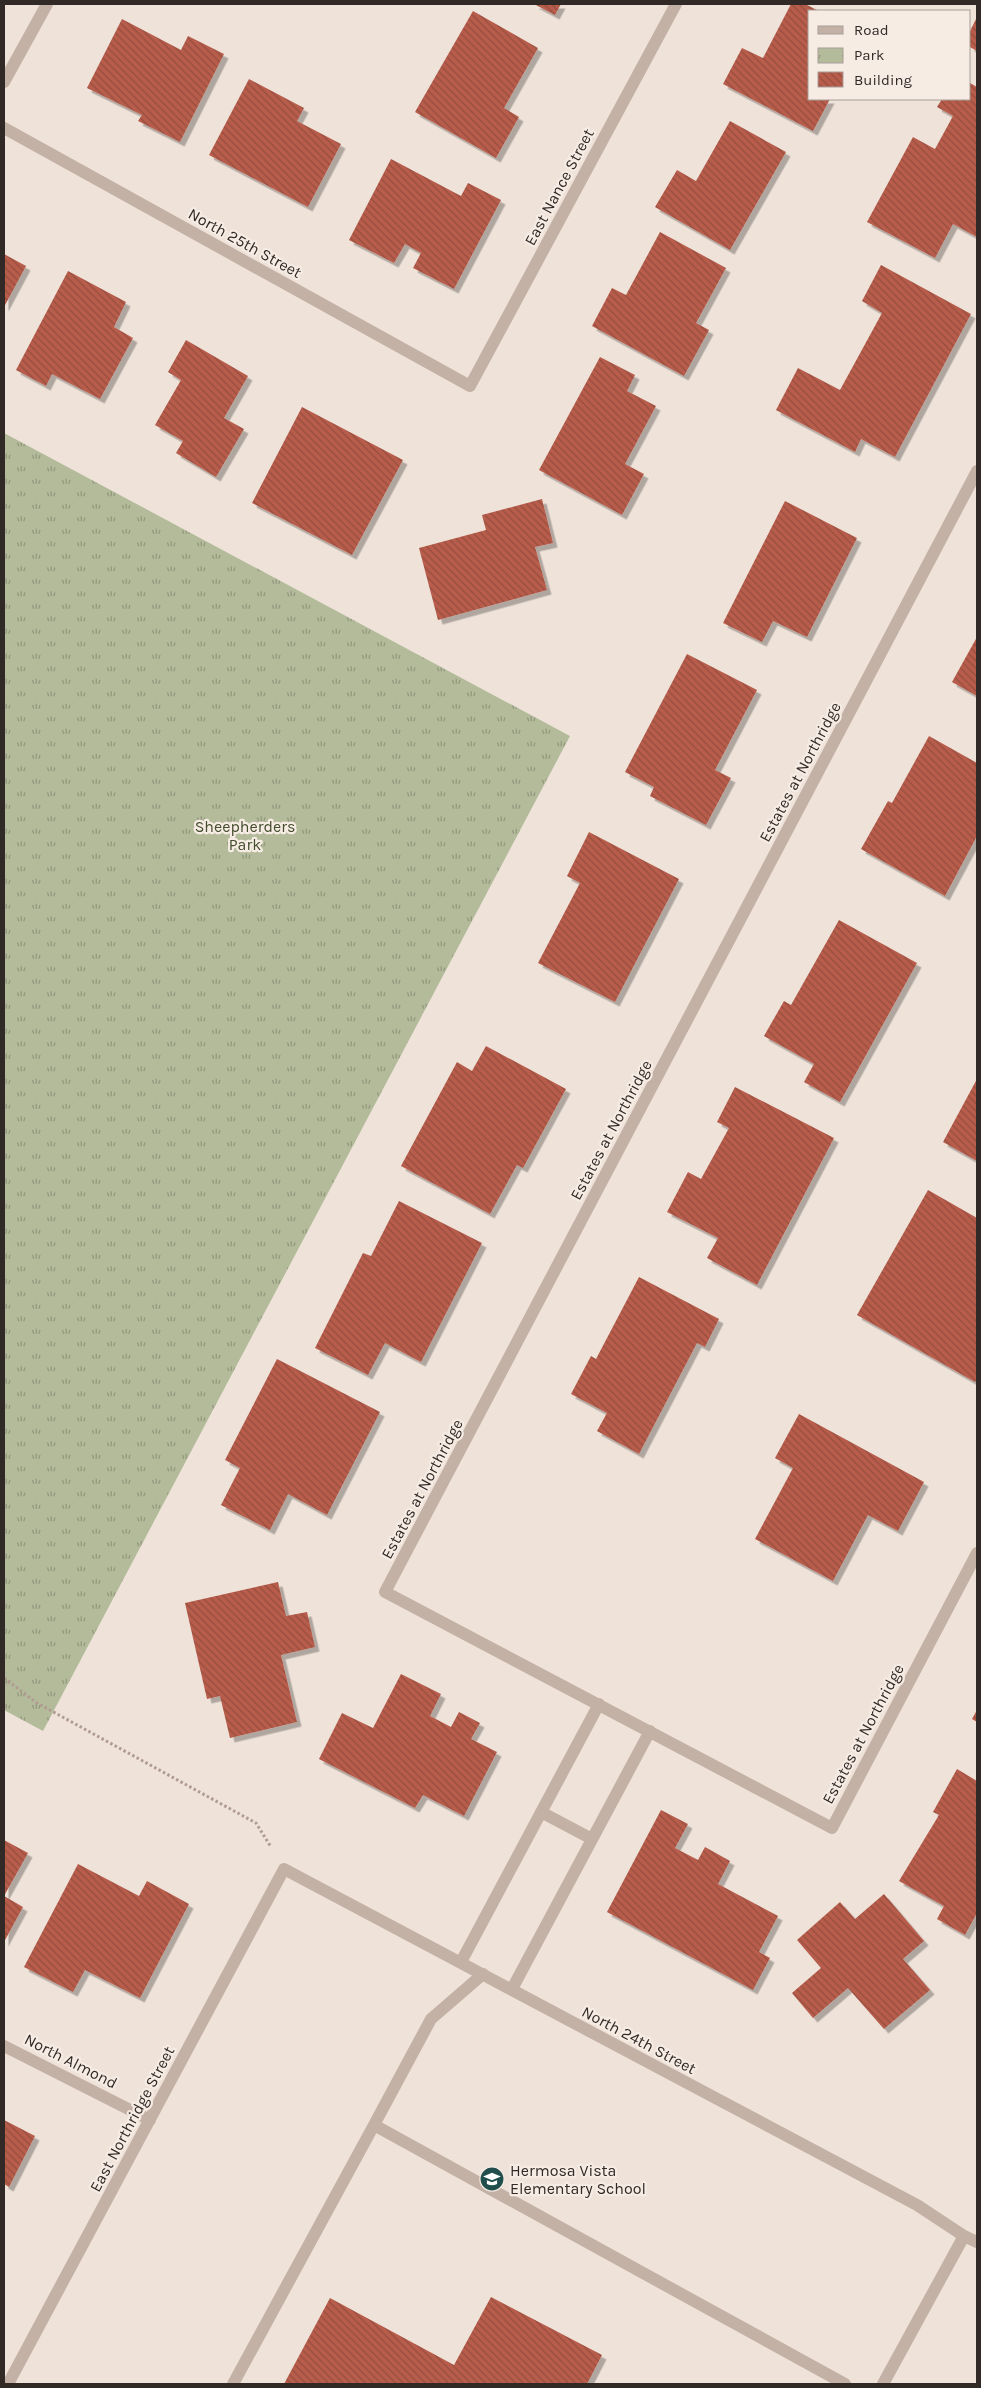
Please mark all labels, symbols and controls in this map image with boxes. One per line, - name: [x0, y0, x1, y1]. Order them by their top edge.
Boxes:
- legend: [808, 10, 971, 100]
- text: Road: [854, 21, 889, 39]
- text: Park: [854, 46, 884, 64]
- text: Building: [854, 71, 912, 89]
- street label: East Nance Street: [520, 125, 598, 249]
- street label: North 25th Street: [185, 204, 305, 282]
- street label: Estates at Northridge: [755, 699, 845, 845]
- park label: Sheepherders Park: [195, 817, 295, 854]
- street label: Estates at Northridge: [566, 1057, 656, 1203]
- street label: Estates at Northridge: [377, 1416, 467, 1562]
- street label: Estates at Northridge: [818, 1661, 908, 1807]
- street label: North 24th Street: [579, 2002, 699, 2078]
- street label: North Almond: [21, 2030, 121, 2092]
- street label: East Northridge Street: [86, 2043, 178, 2195]
- place label: Hermosa Vista Elementary School: [510, 2161, 646, 2198]
- school or university icon: Hermosa Vista Elementary School: [479, 2166, 505, 2192]

